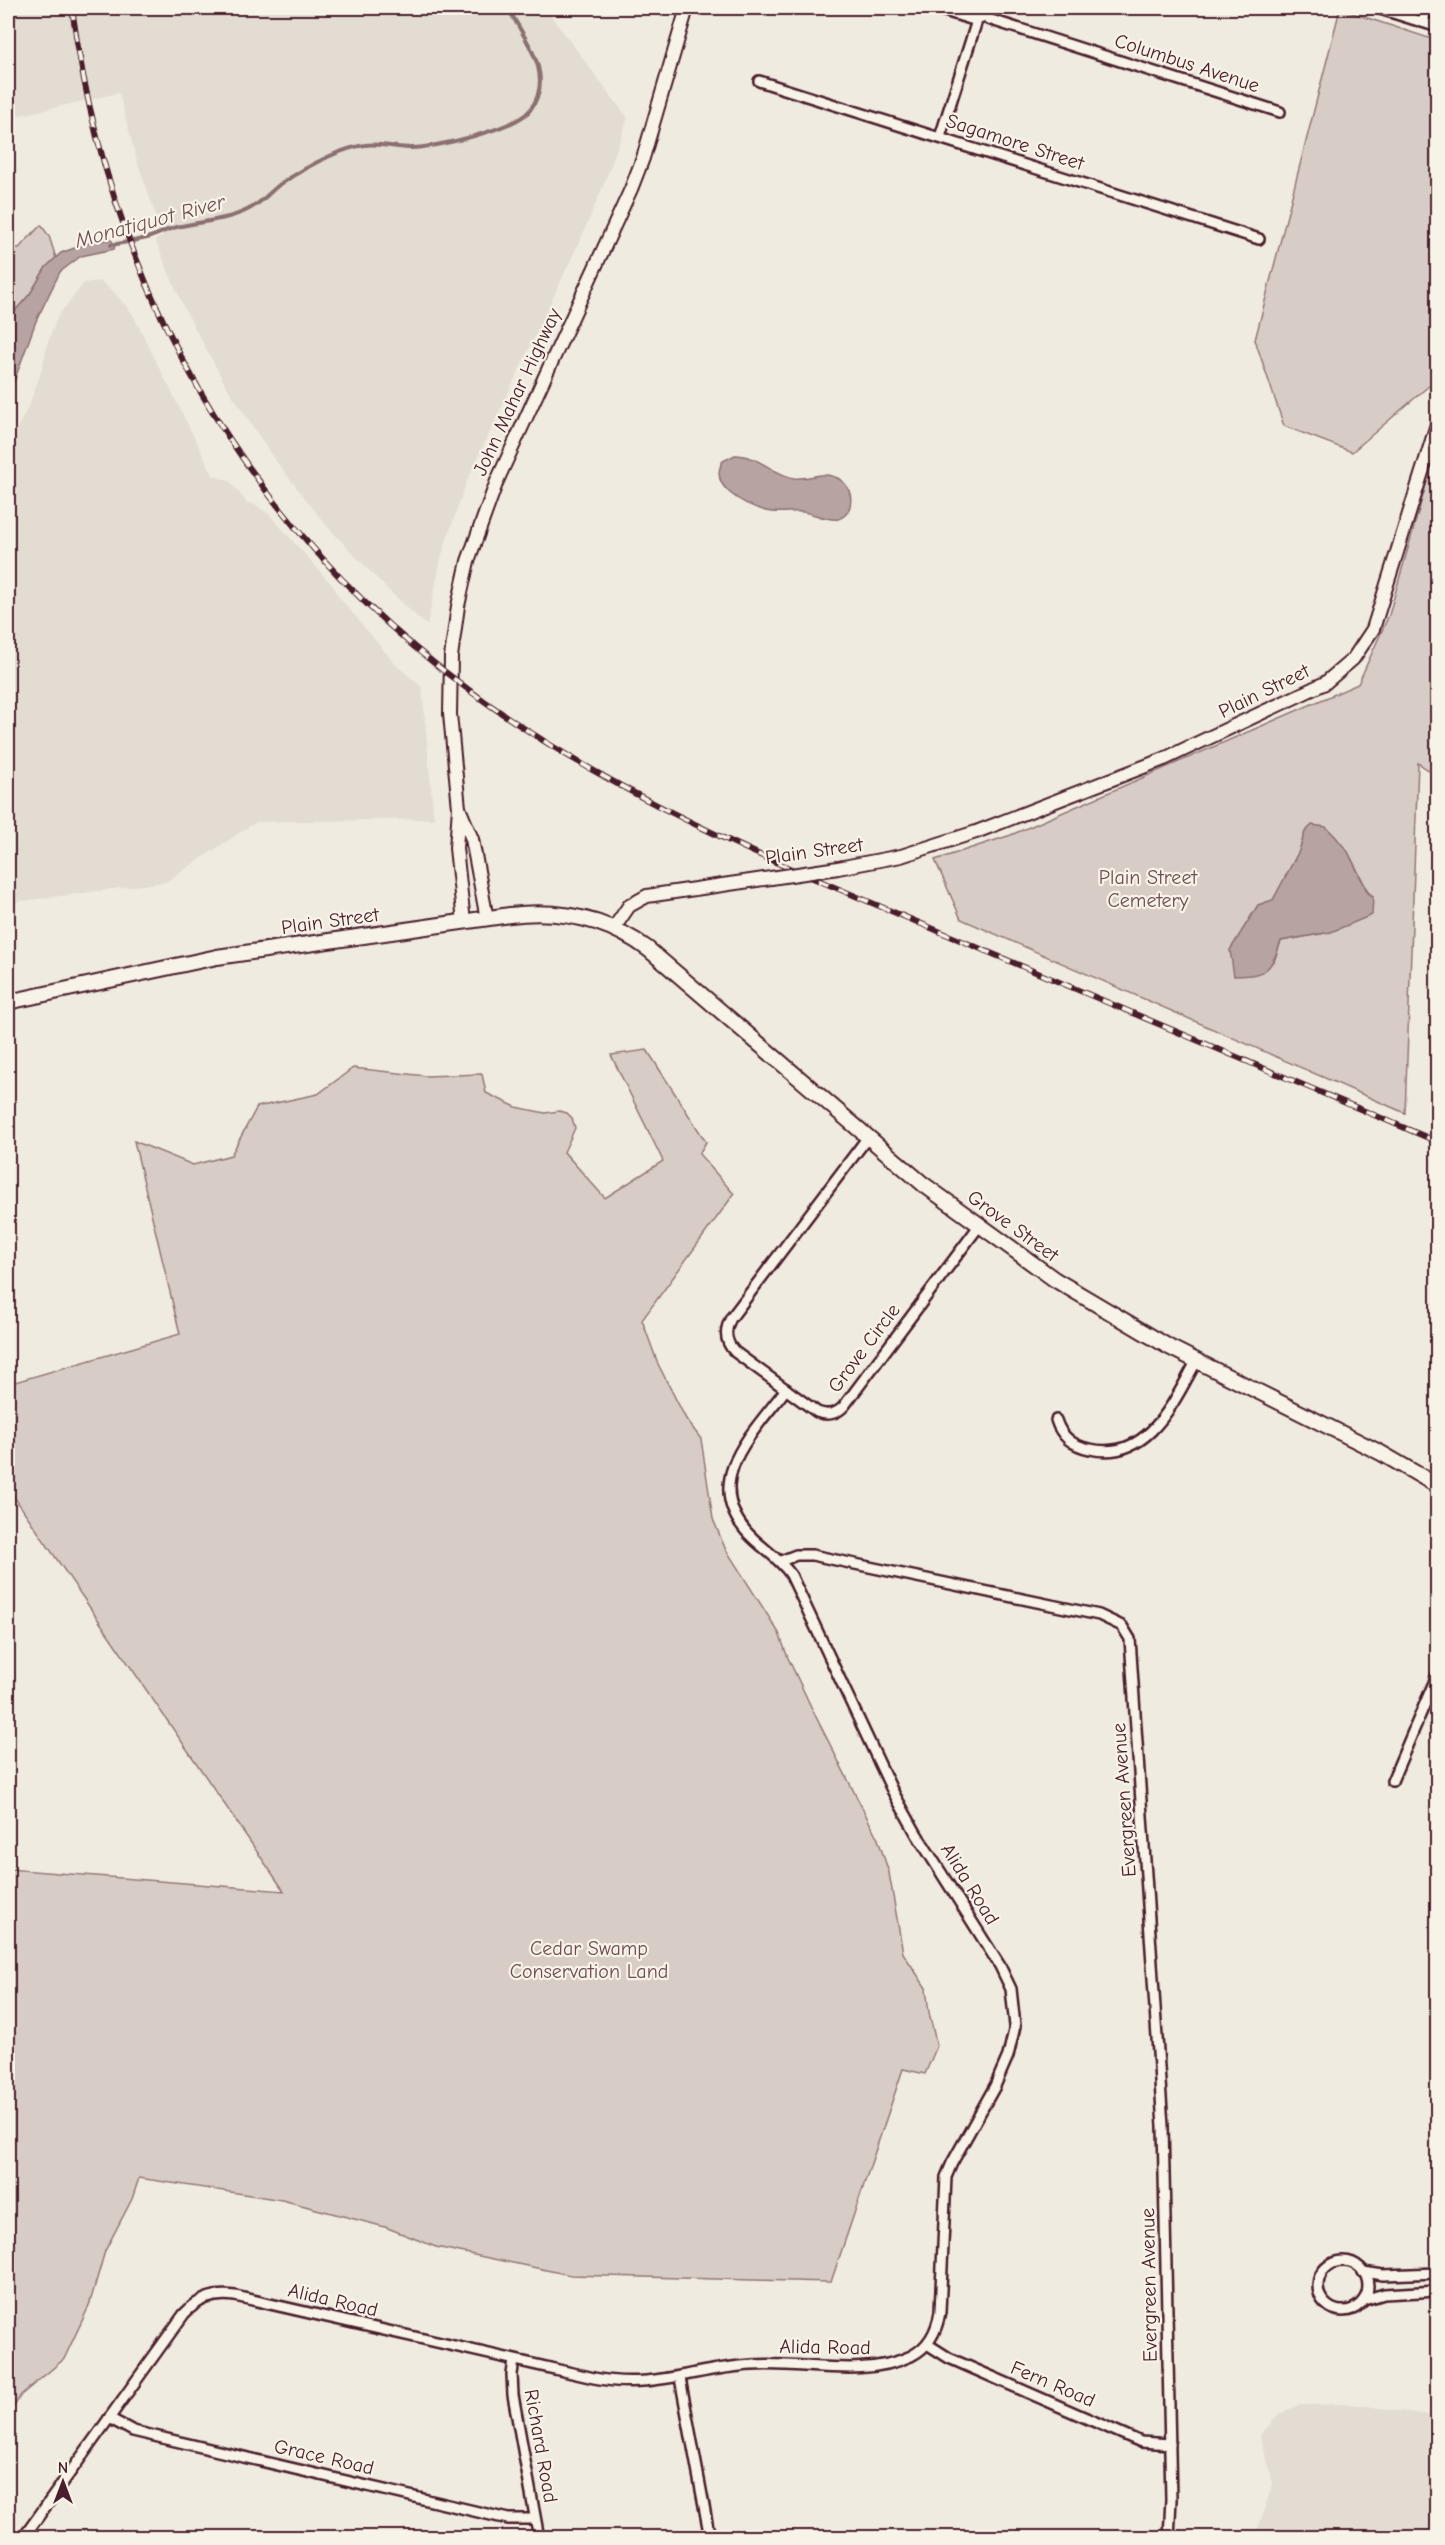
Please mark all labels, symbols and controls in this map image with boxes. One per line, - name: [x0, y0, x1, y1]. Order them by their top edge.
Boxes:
- street label: Columbus Avenue: [1112, 29, 1262, 97]
- street label: Sagamore Street: [943, 109, 1088, 176]
- water label: Monatiquot River: [71, 189, 229, 253]
- street label: John Mahar Highway: [468, 305, 566, 479]
- street label: Plain Street: [1215, 659, 1314, 723]
- street label: Plain Street: [764, 833, 866, 869]
- park label: Plain Street Cemetery: [1099, 866, 1198, 912]
- street label: Plain Street: [280, 903, 382, 939]
- street label: Grove Street: [963, 1185, 1064, 1268]
- street label: Grove Circle: [823, 1299, 905, 1397]
- street label: Evergreen Avenue: [1107, 1722, 1141, 1878]
- street label: Alida Road: [936, 1839, 1004, 1929]
- park label: Cedar Swamp Conservation Land: [510, 1937, 668, 1983]
- street label: Evergreen Avenue: [1136, 2208, 1162, 2362]
- street label: Alida Road: [286, 2279, 380, 2321]
- street label: Alida Road: [779, 2335, 871, 2359]
- street label: Fern Road: [1007, 2356, 1099, 2412]
- street label: Richard Road: [520, 2387, 562, 2505]
- street label: Grace Road: [272, 2434, 376, 2480]
- north arrow: [33, 2452, 93, 2512]
- text: N: [58, 2459, 68, 2477]

